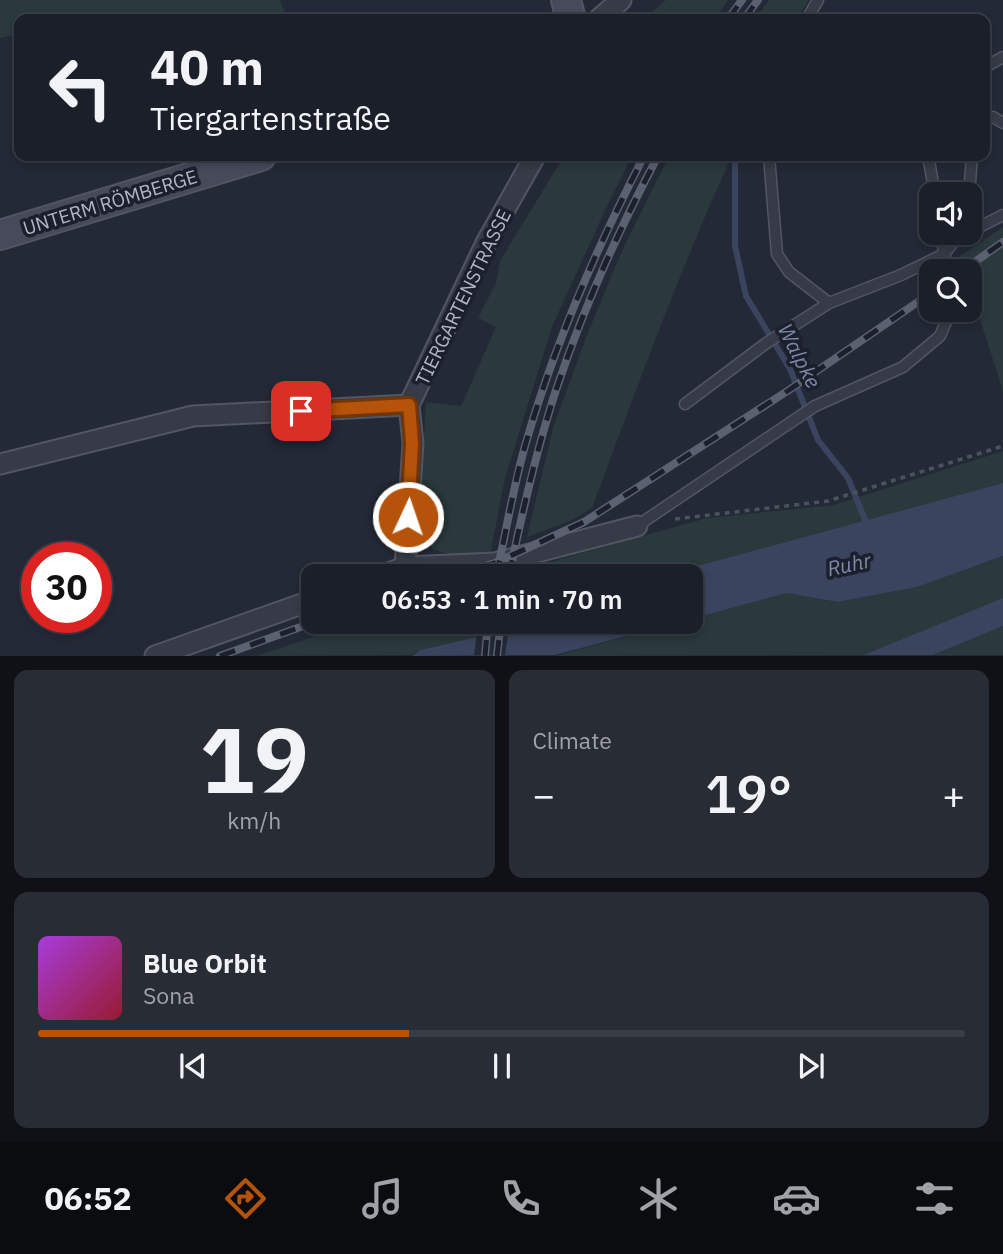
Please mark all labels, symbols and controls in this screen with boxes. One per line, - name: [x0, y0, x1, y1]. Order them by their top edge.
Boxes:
- text: 40 m: [150, 35, 264, 98]
- icon: left: [35, 42, 126, 133]
- text: Tiergartenstraße: [150, 97, 391, 139]
- street label: UNTERM RÖMBERGE: [20, 164, 200, 240]
- map controls: [919, 182, 982, 322]
- button: sound: [919, 182, 982, 245]
- street label: TIERGARTENSTRASSE: [410, 205, 516, 389]
- button: search: [919, 259, 982, 322]
- water label: Walpke: [772, 319, 828, 393]
- pin: [271, 381, 331, 441]
- icon: arrive: [282, 392, 320, 430]
- position arrow: [371, 480, 445, 554]
- speed limit sign: 30: [21, 542, 112, 633]
- water label: Ruhr: [824, 545, 875, 582]
- text: 06:53 · 1 min · 70 m: [381, 582, 623, 616]
- text: 19: [200, 700, 309, 818]
- text: Climate: [533, 725, 612, 755]
- text: 19°: [705, 760, 792, 827]
- text: −: [533, 770, 555, 819]
- text: +: [942, 770, 965, 819]
- text: km/h: [227, 805, 281, 835]
- text: Blue Orbit: [143, 946, 267, 980]
- text: Sona: [143, 980, 195, 1010]
- icon: previous: [174, 1047, 212, 1085]
- icon: pause: [483, 1047, 521, 1085]
- icon: next: [792, 1047, 830, 1085]
- icon: directions: [221, 1174, 270, 1223]
- icon: music: [358, 1174, 407, 1223]
- icon: phone: [496, 1174, 545, 1223]
- icon: climate: [634, 1174, 683, 1223]
- icon: car: [772, 1174, 821, 1223]
- icon: filters: [910, 1174, 959, 1223]
- text: 06:52: [44, 1177, 132, 1219]

